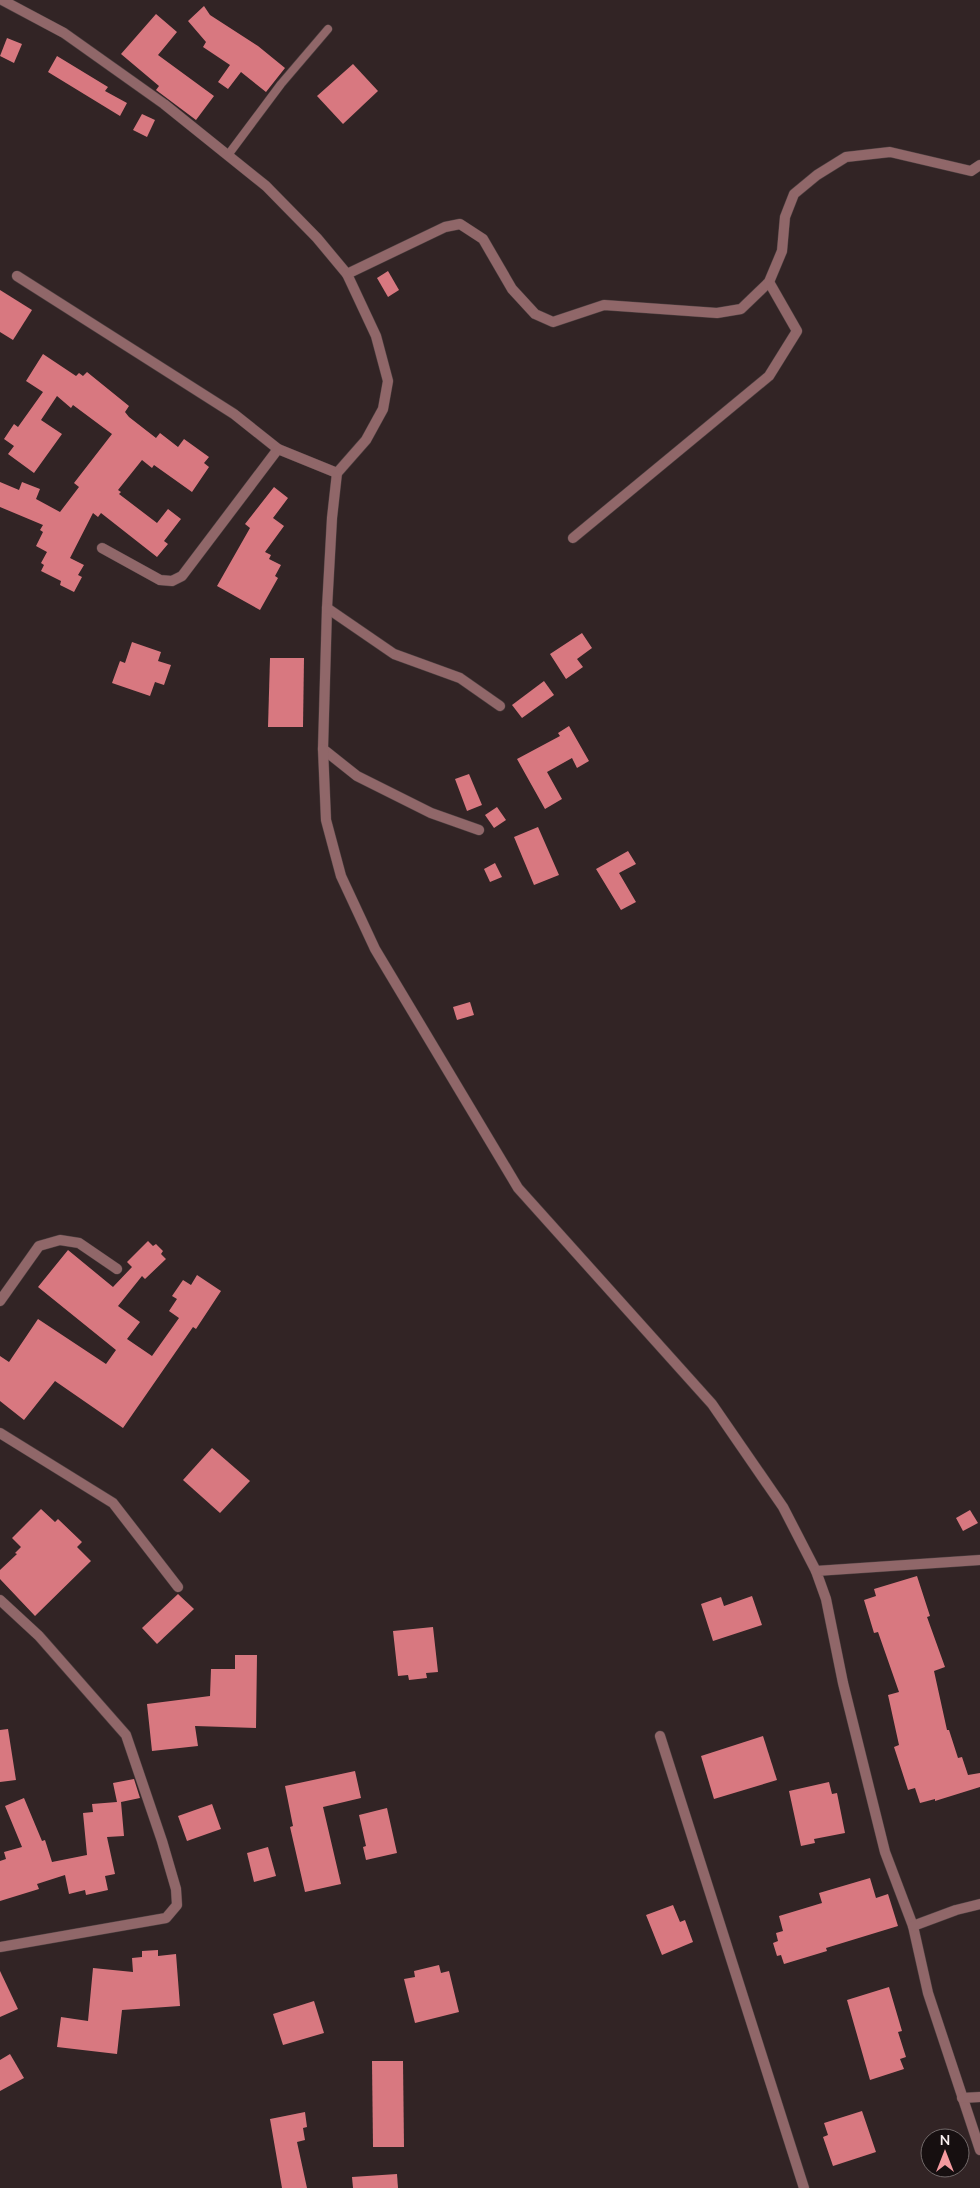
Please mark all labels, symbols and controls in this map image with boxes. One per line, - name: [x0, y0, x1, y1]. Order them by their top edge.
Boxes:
- north arrow: [920, 2128, 970, 2178]
- text: N: [940, 2131, 950, 2150]

